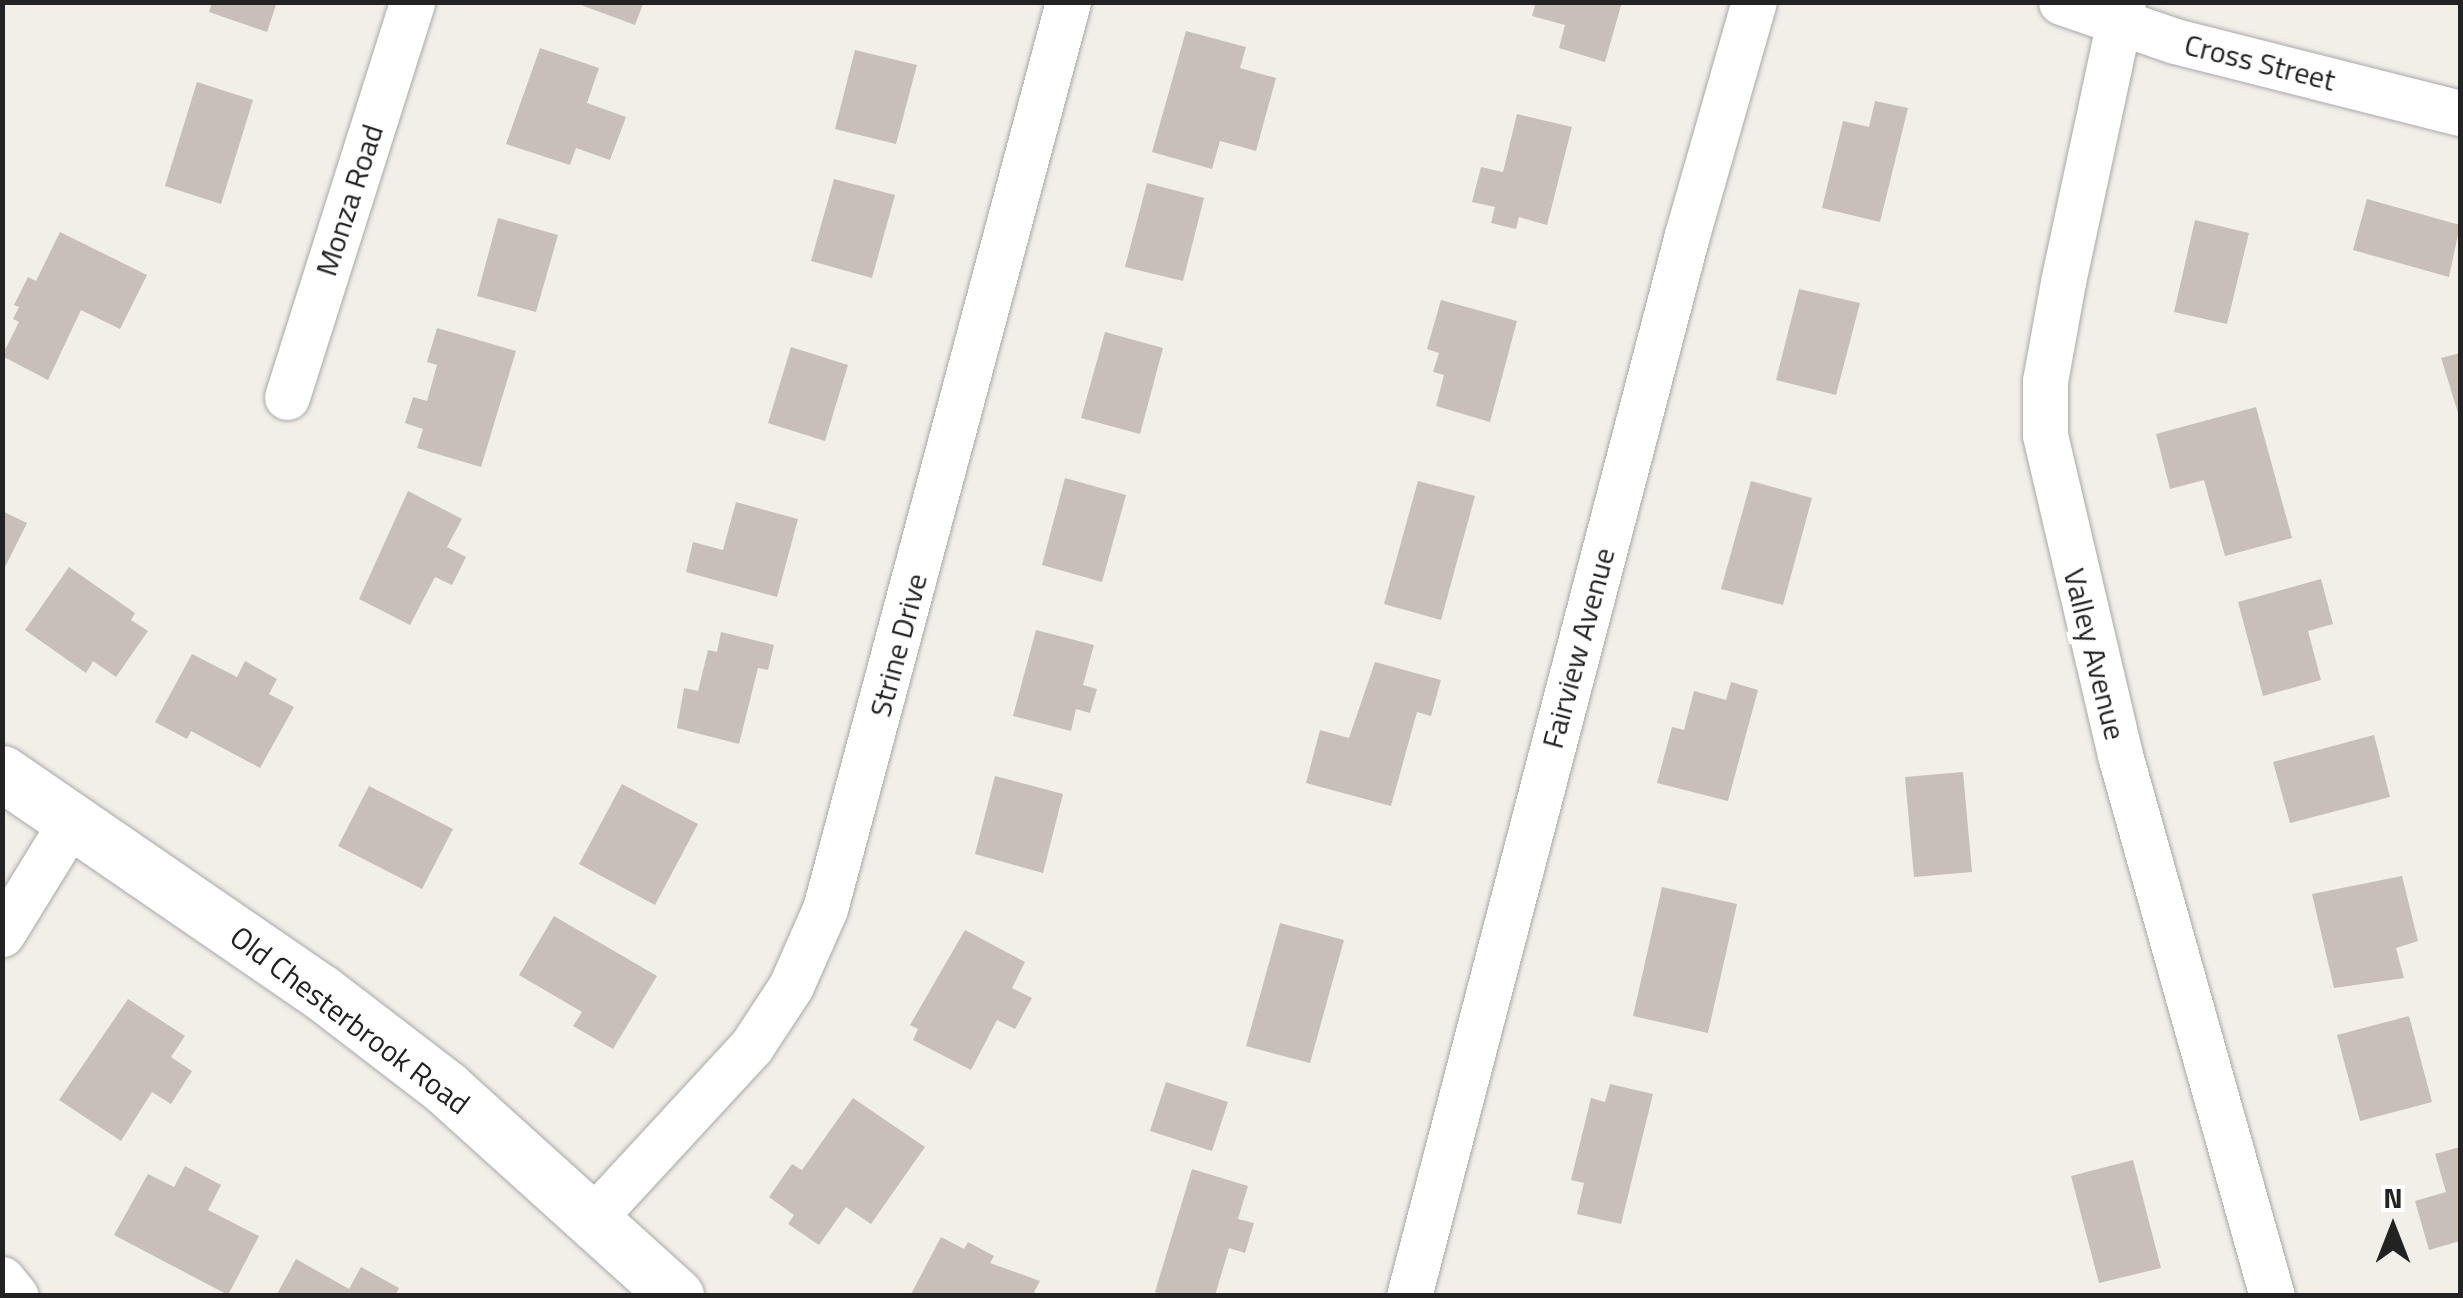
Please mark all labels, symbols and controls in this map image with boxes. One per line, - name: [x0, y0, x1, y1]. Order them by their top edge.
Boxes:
- street label: Cross Street: [2181, 26, 2339, 98]
- street label: Monza Road: [308, 120, 390, 280]
- street label: Fairview Avenue: [1534, 544, 1622, 752]
- street label: Valley Avenue: [2056, 565, 2134, 743]
- street label: Strine Drive: [862, 569, 934, 721]
- street label: Old Chesterbrook Road: [223, 918, 477, 1122]
- text: N: [2383, 1176, 2403, 1219]
- north arrow: [2343, 1178, 2443, 1278]

